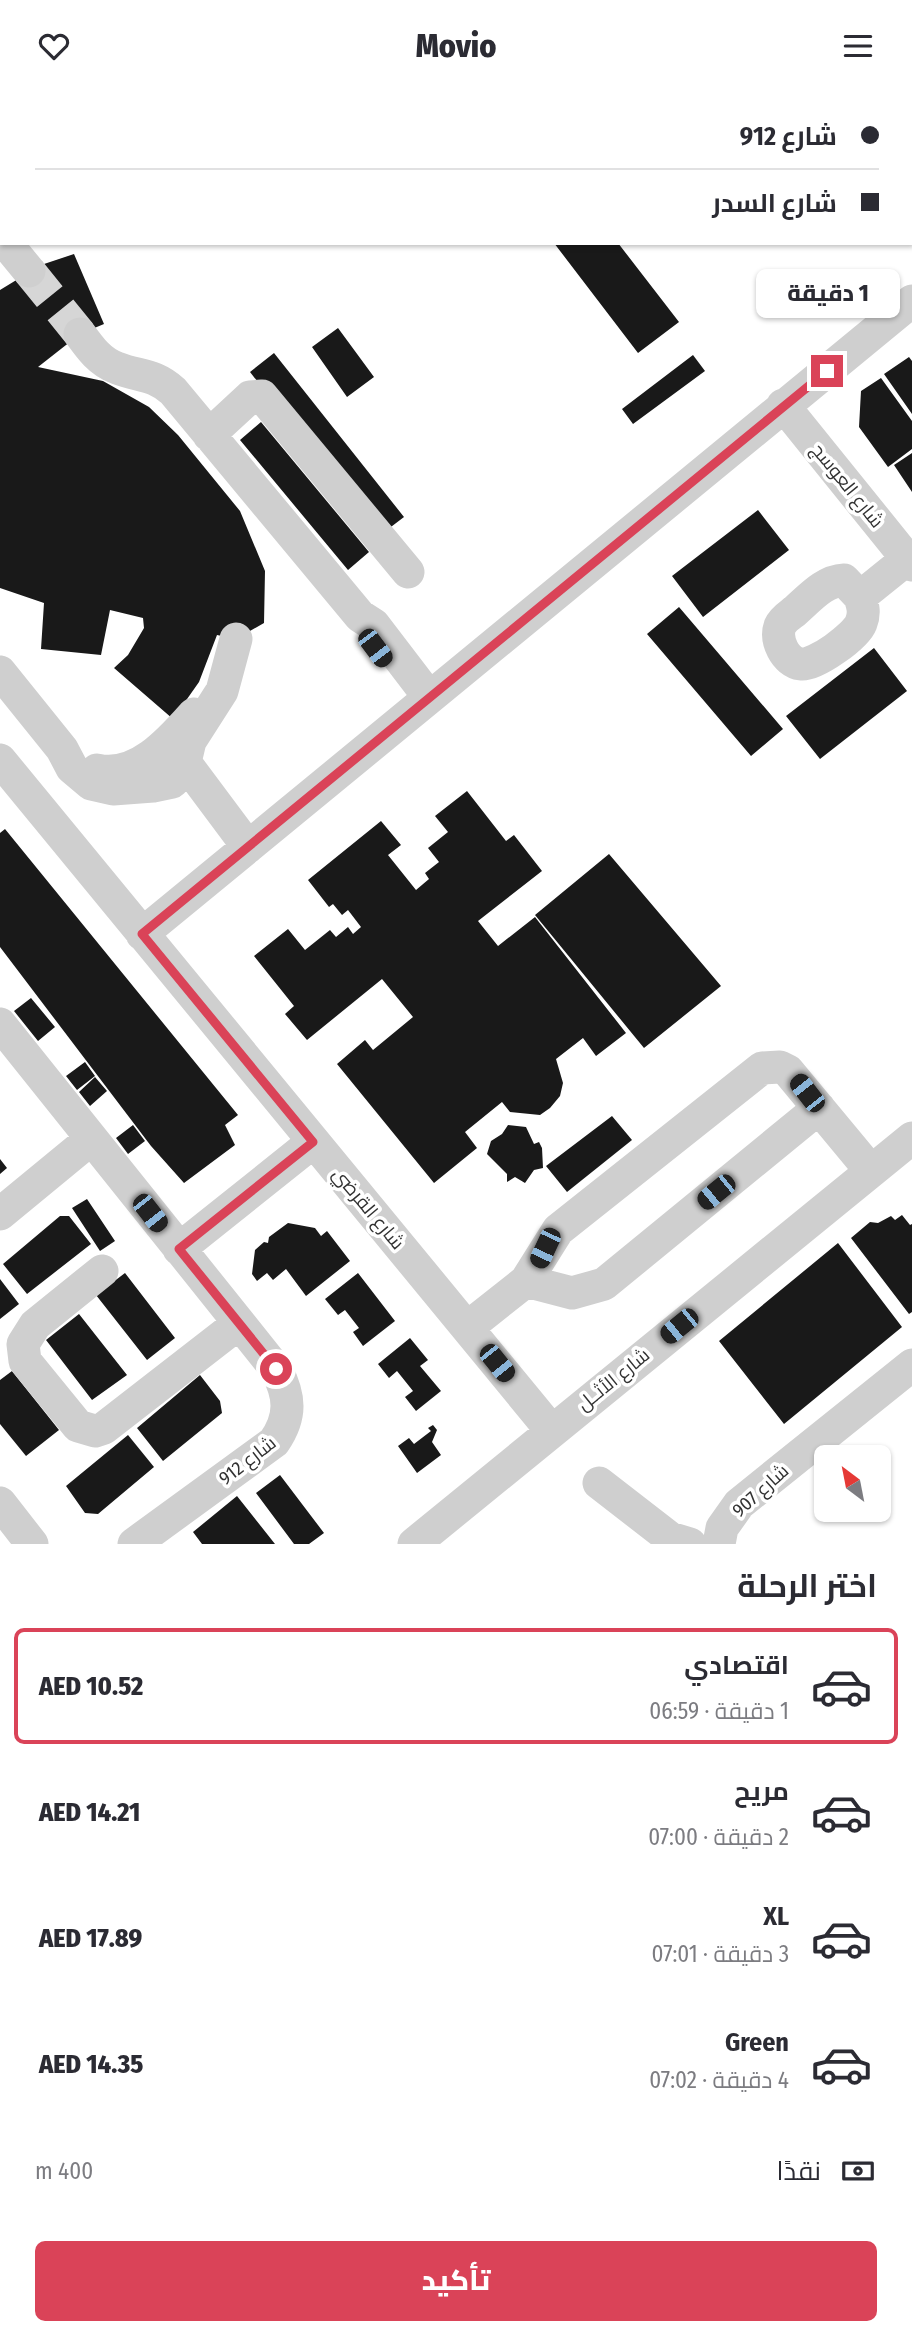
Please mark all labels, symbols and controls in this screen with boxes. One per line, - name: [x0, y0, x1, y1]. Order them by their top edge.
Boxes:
- icon: heart: [35, 27, 73, 65]
- text: Movio: [416, 27, 496, 65]
- icon: menu: [839, 27, 877, 65]
- text: شارع 912: [740, 121, 837, 152]
- text: شارع السدر: [712, 188, 837, 219]
- callout: 1 دقيقة: [755, 269, 899, 319]
- text: 1 دقيقة: [787, 279, 869, 307]
- route end: [811, 355, 843, 387]
- street label: شارع العوسج: [805, 438, 889, 534]
- car: [354, 625, 397, 671]
- car: [786, 1070, 829, 1116]
- street label: شارع القرضي: [325, 1163, 409, 1256]
- car: [694, 1171, 739, 1213]
- car: [129, 1190, 172, 1236]
- car: [527, 1225, 564, 1271]
- car: [657, 1305, 702, 1347]
- car: [476, 1340, 519, 1386]
- street label: شارع الأثــل: [572, 1343, 655, 1417]
- route start: [260, 1353, 292, 1385]
- street label: شارع 912: [214, 1431, 282, 1491]
- north arrow: [814, 1445, 891, 1523]
- map controls: [814, 1445, 891, 1522]
- street label: شارع 907: [727, 1459, 795, 1523]
- text: اختر الرحلة: [737, 1567, 877, 1605]
- text: اقتصادي: [684, 1650, 789, 1681]
- icon: car: [810, 1655, 873, 1718]
- text: AED 10.52: [39, 1671, 143, 1702]
- text: 1 دقيقة · 06:59: [649, 1697, 789, 1725]
- text: مريح: [734, 1776, 789, 1807]
- icon: car: [810, 1781, 873, 1844]
- text: AED 14.21: [39, 1797, 140, 1828]
- text: 2 دقيقة · 07:00: [648, 1823, 789, 1851]
- text: XL: [763, 1901, 789, 1932]
- icon: car: [810, 1907, 873, 1970]
- text: AED 17.89: [39, 1923, 142, 1954]
- text: 3 دقيقة · 07:01: [652, 1940, 789, 1968]
- text: Green: [725, 2027, 789, 2058]
- icon: car: [810, 2033, 873, 2096]
- text: AED 14.35: [39, 2049, 143, 2080]
- text: 4 دقيقة · 07:02: [649, 2066, 789, 2094]
- icon: cash: [839, 2152, 877, 2190]
- text: نقدًا: [777, 2156, 821, 2187]
- text: 400 m: [35, 2157, 93, 2185]
- button: تأكيد: [35, 2241, 877, 2321]

